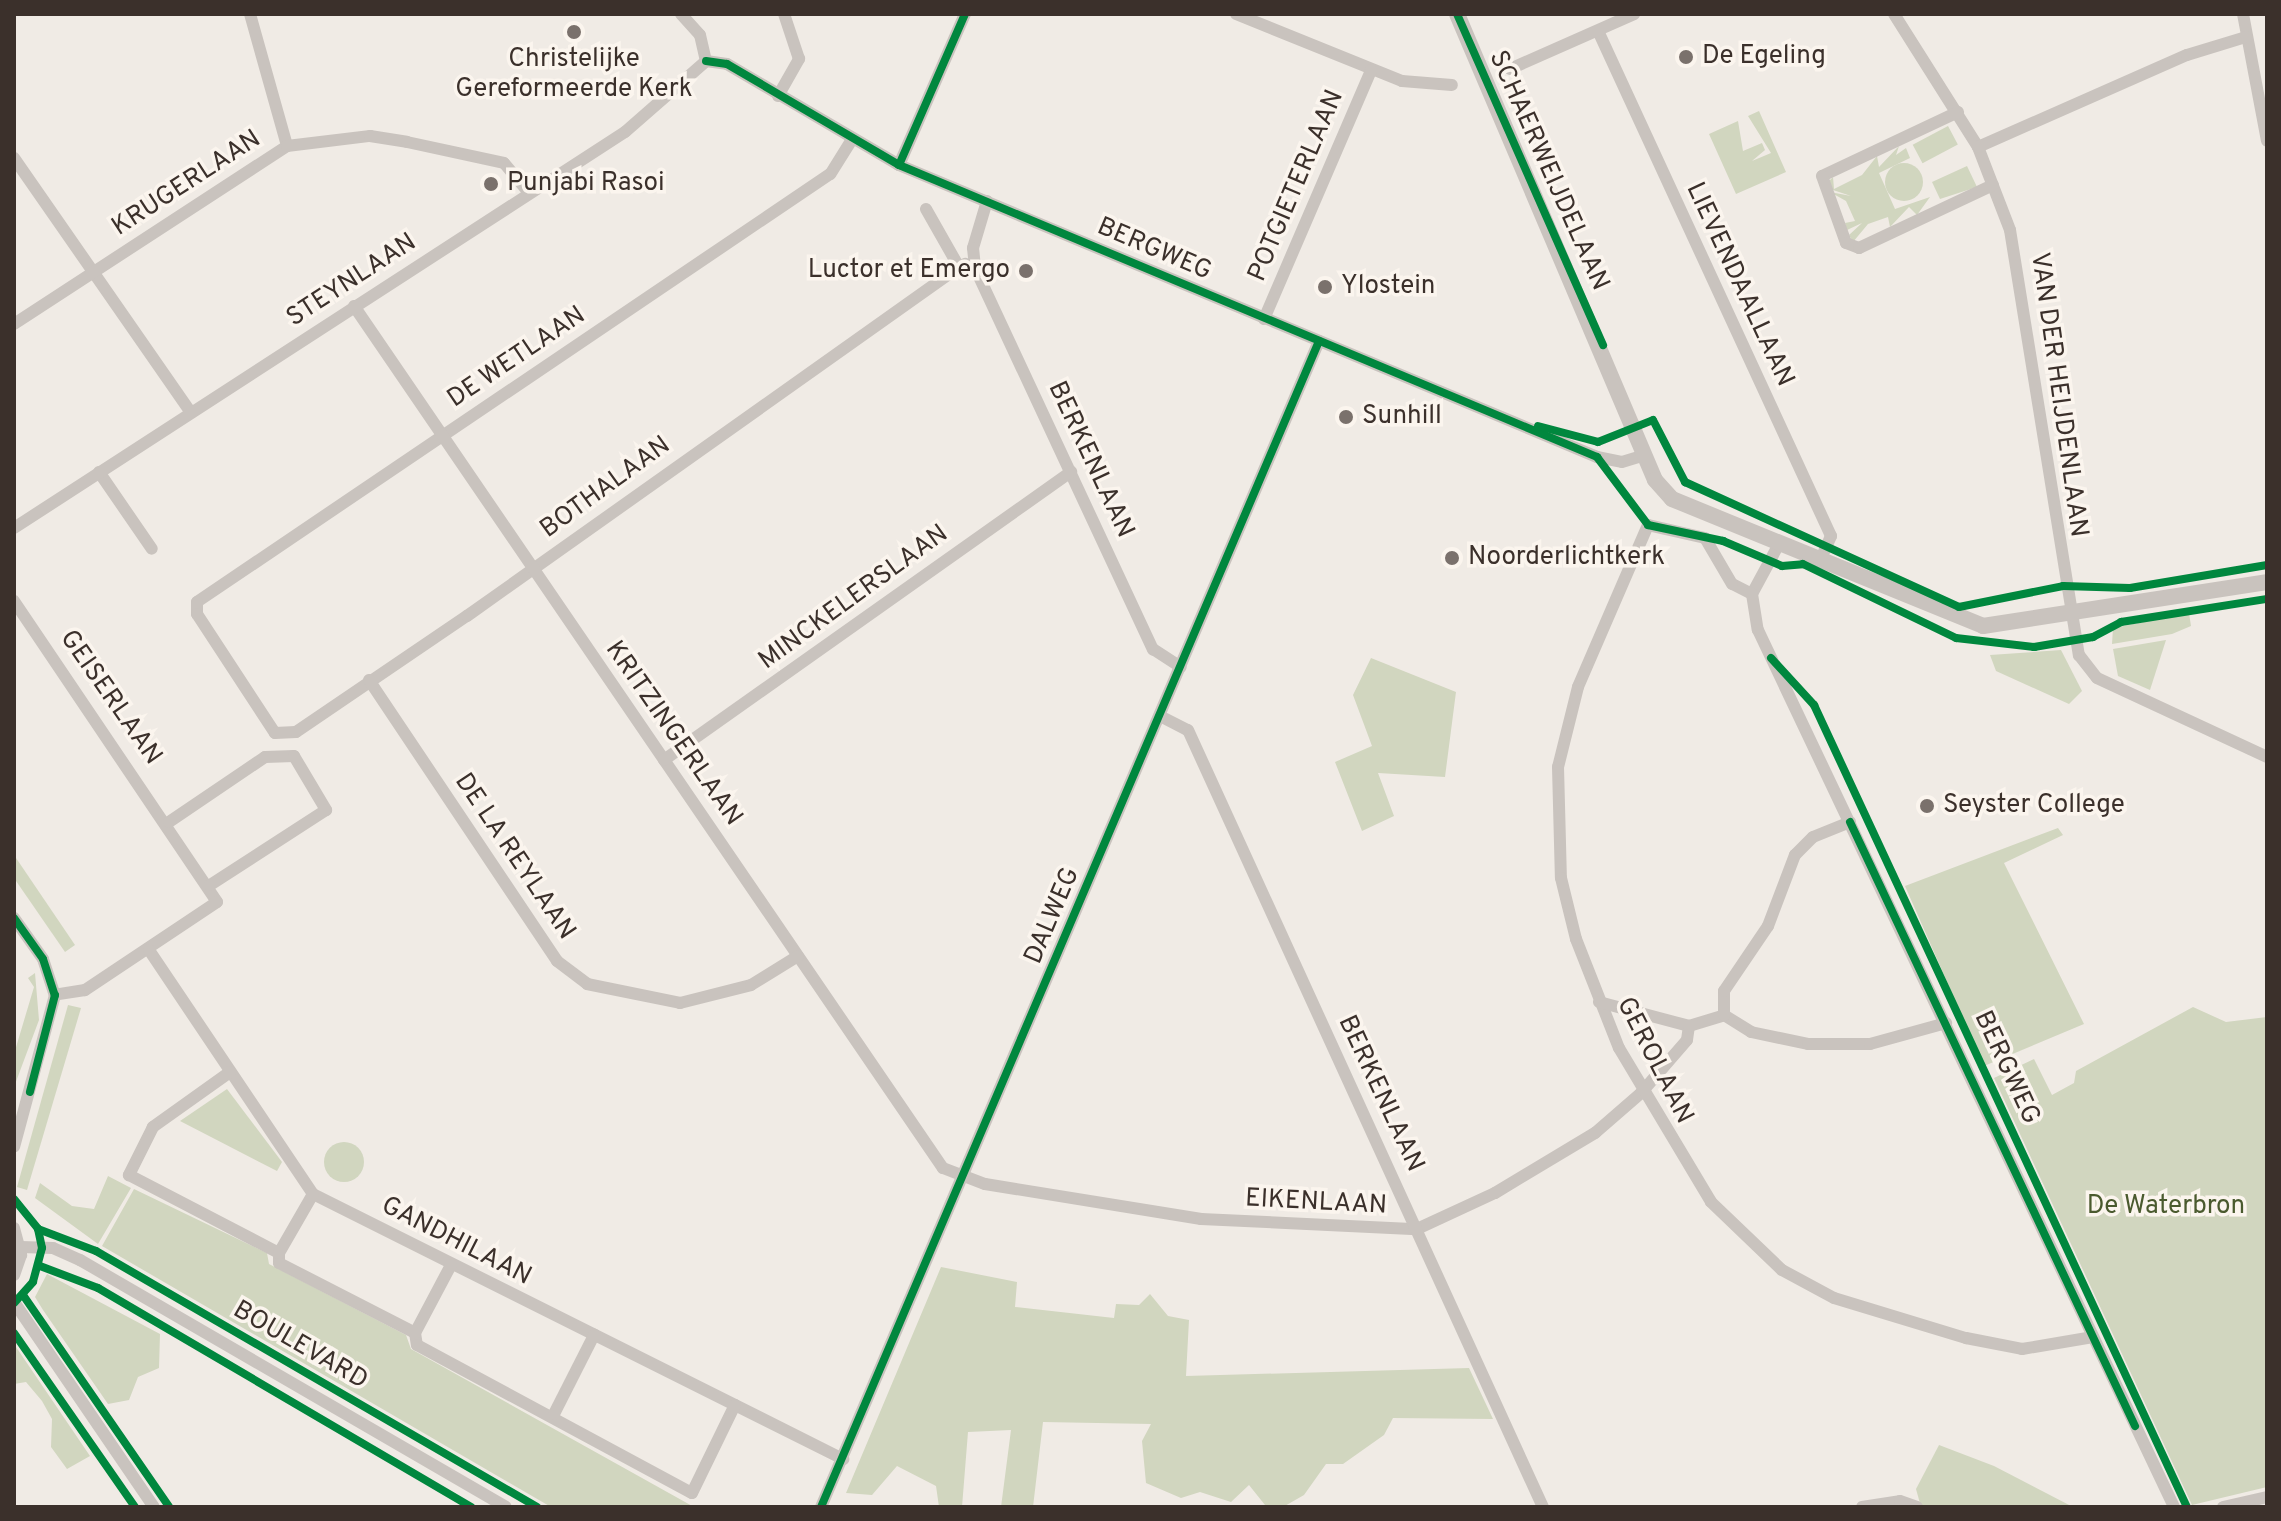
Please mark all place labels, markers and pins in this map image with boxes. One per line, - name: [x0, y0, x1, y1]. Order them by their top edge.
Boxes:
- marker: Christelijke Gereformeerde Kerk: [565, 23, 583, 41]
- place label: De Egeling: [1702, 41, 1826, 73]
- place label: Christelijke Gereformeerde Kerk: [455, 44, 693, 106]
- marker: De Egeling: [1677, 48, 1695, 66]
- place label: Punjabi Rasoi: [507, 168, 665, 200]
- marker: Punjabi Rasoi: [482, 175, 500, 193]
- place label: Luctor et Emergo: [808, 255, 1010, 287]
- marker: Luctor et Emergo: [1017, 262, 1035, 280]
- place label: Ylostein: [1341, 271, 1435, 303]
- marker: Ylostein: [1316, 278, 1334, 296]
- place label: Sunhill: [1362, 401, 1442, 433]
- marker: Sunhill: [1337, 408, 1355, 426]
- place label: Noorderlichtkerk: [1468, 542, 1665, 574]
- marker: Noorderlichtkerk: [1443, 549, 1461, 567]
- place label: Seyster College: [1943, 790, 2125, 822]
- marker: Seyster College: [1918, 797, 1936, 815]

